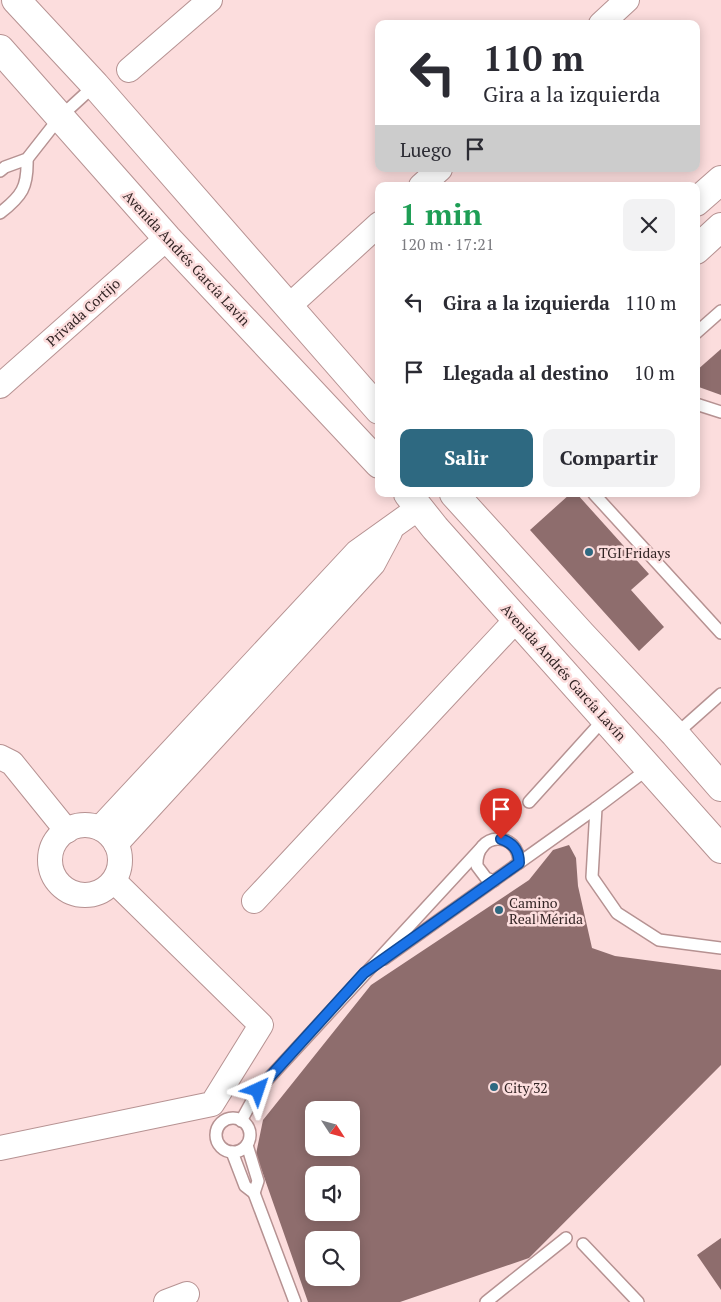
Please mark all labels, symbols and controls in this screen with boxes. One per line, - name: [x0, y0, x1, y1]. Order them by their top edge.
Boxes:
- text: 110 m: [483, 35, 584, 81]
- icon: left: [400, 40, 465, 105]
- text: Gira a la izquierda: [483, 79, 660, 108]
- icon: arrive: [461, 135, 489, 163]
- text: Luego: [400, 137, 451, 162]
- street label: Avenida Andrés García Lavín: [119, 186, 255, 330]
- text: 1 min: [400, 194, 482, 234]
- button: close: [623, 199, 675, 251]
- text: 120 m · 17:21: [400, 233, 494, 255]
- street label: Privada Cortijo: [42, 274, 124, 350]
- icon: left: [400, 288, 428, 316]
- text: Gira a la izquierda: [443, 290, 610, 315]
- text: 110 m: [625, 290, 676, 315]
- icon: arrive: [400, 358, 428, 386]
- text: Llegada al destino: [443, 360, 609, 385]
- text: 10 m: [634, 360, 675, 385]
- button: Salir: [400, 429, 533, 487]
- button: Compartir: [543, 429, 675, 487]
- place label: TGI Fridays: [599, 543, 670, 562]
- marker: TGI Fridays: [583, 546, 595, 558]
- street label: Avenida Andrés García Lavín: [497, 599, 631, 745]
- pin: [480, 788, 522, 839]
- icon: arrive: [487, 795, 515, 823]
- place label: Camino Real Mérida: [509, 893, 583, 928]
- marker: Camino Real Mérida: [493, 904, 505, 916]
- position arrow: [231, 1063, 283, 1115]
- place label: City 32: [504, 1078, 548, 1097]
- marker: City 32: [488, 1081, 500, 1093]
- north arrow: [305, 1101, 360, 1156]
- map controls: [305, 1101, 360, 1286]
- button: sound: [305, 1166, 360, 1221]
- button: search: [305, 1231, 360, 1286]

